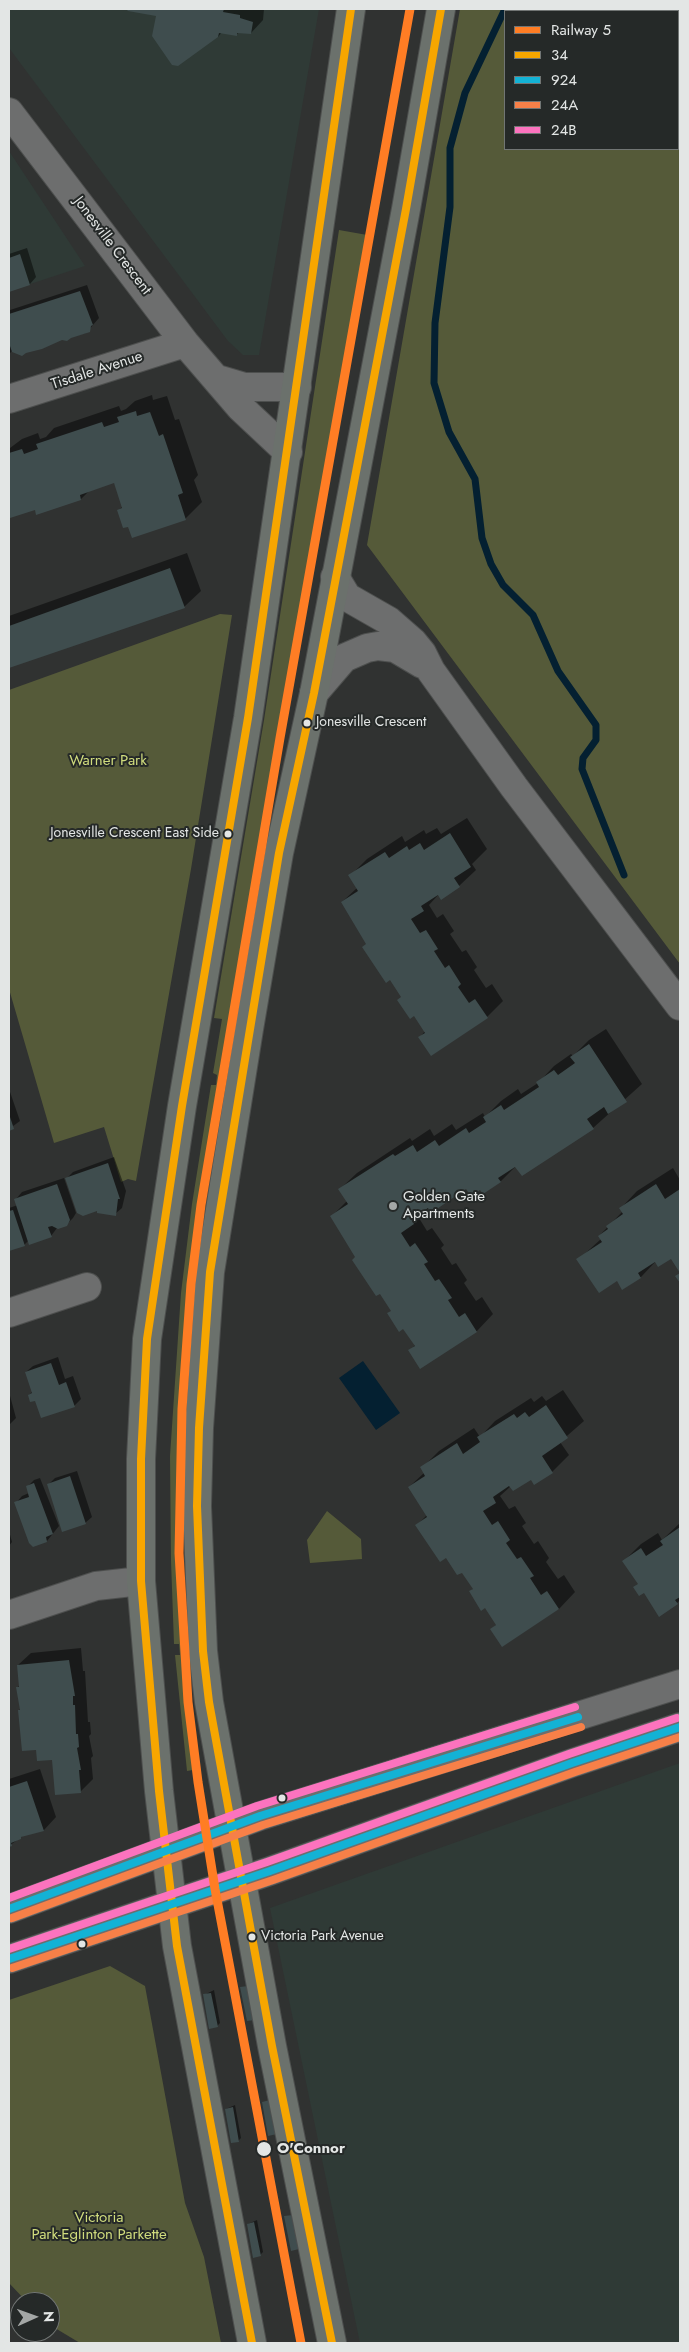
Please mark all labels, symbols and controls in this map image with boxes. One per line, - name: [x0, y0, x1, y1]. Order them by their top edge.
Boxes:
- legend: [504, 10, 679, 150]
- text: Railway 5: [551, 19, 611, 41]
- text: 34: [551, 44, 568, 66]
- text: 924: [551, 69, 577, 91]
- text: 24A: [551, 94, 578, 116]
- text: 24B: [551, 119, 577, 141]
- street label: Jonesville Crescent: [69, 193, 155, 299]
- street label: Tisdale Avenue: [49, 348, 145, 394]
- place label: Jonesville Crescent: [316, 715, 426, 731]
- marker: Jonesville Crescent: [302, 718, 312, 728]
- park label: Warner Park: [69, 752, 147, 770]
- place label: Jonesville Crescent East Side: [50, 826, 219, 842]
- marker: Jonesville Crescent East Side: [223, 829, 233, 839]
- place label: Golden Gate Apartments: [403, 1188, 485, 1223]
- marker: Golden Gate Apartments: [387, 1200, 399, 1212]
- unlabelled marker: [277, 1793, 287, 1803]
- place label: Victoria Park Avenue: [261, 1929, 384, 1945]
- marker: Victoria Park Avenue: [247, 1932, 257, 1942]
- unlabelled marker: [77, 1939, 87, 1949]
- marker: O'Connor: [255, 2140, 273, 2158]
- place label: O'Connor: [277, 2140, 345, 2158]
- park label: Victoria Park-Eglinton Parkette: [31, 2209, 167, 2244]
- north arrow: [10, 2292, 60, 2342]
- text: N: [39, 2311, 59, 2322]

